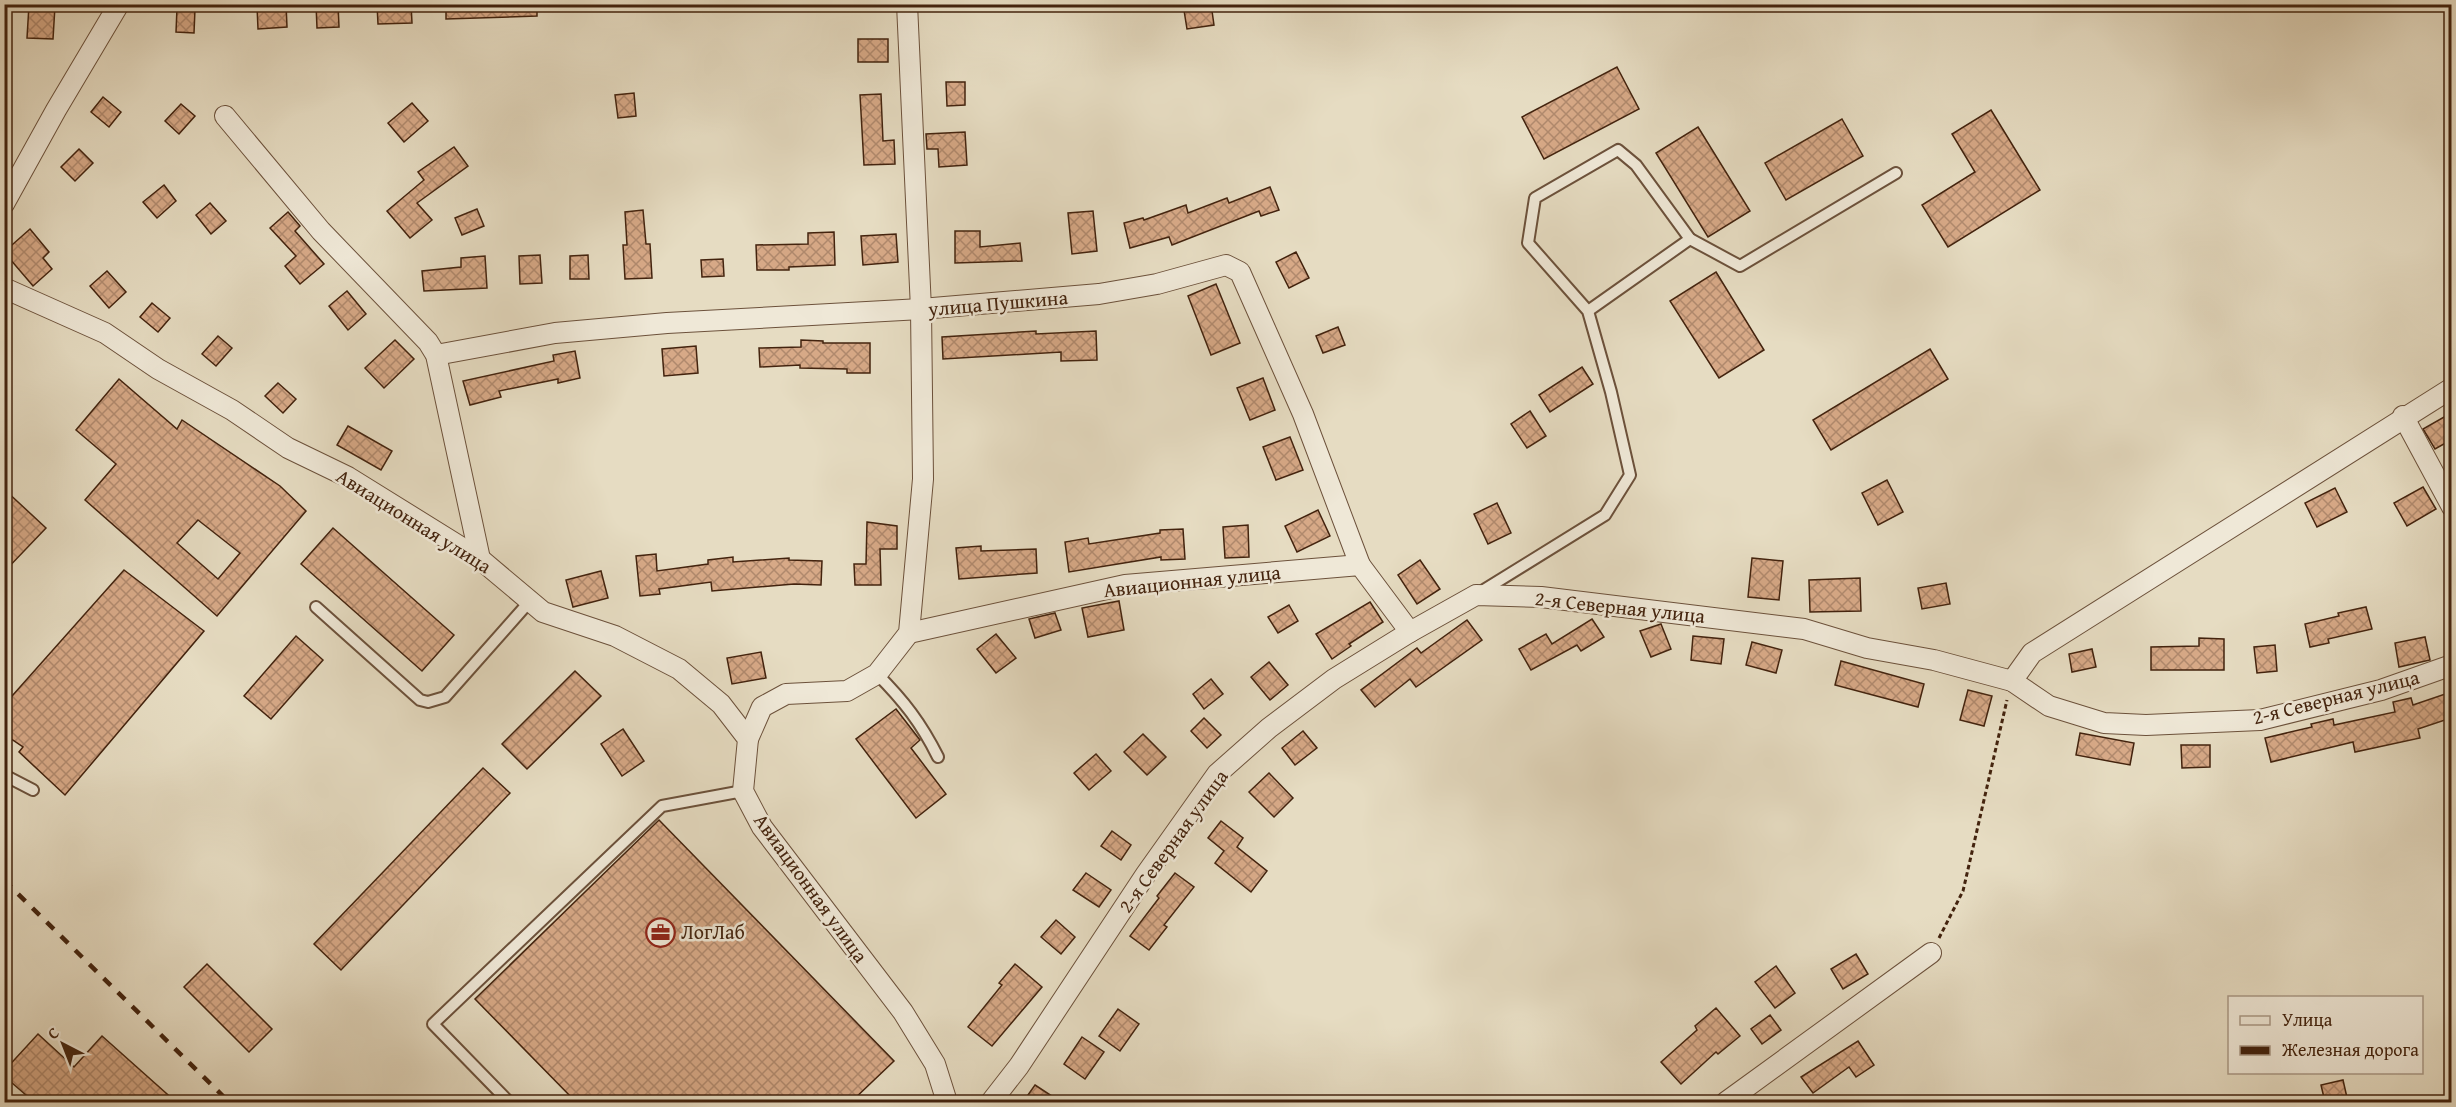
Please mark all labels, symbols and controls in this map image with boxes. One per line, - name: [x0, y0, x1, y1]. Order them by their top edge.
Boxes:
- street label: улица Пушкина: [926, 282, 1069, 323]
- street label: Авиационная улица: [331, 461, 498, 580]
- street label: Авиационная улица: [1102, 557, 1282, 604]
- street label: 2-я Северная улица: [1534, 583, 1707, 630]
- street label: 2-я Северная улица: [2249, 662, 2423, 731]
- street label: 2-я Северная улица: [1111, 763, 1235, 918]
- street label: Авиационная улица: [747, 807, 876, 969]
- office icon: ЛогЛаб: [644, 916, 676, 948]
- place label: ЛогЛаб: [681, 917, 745, 946]
- legend: [2228, 996, 2423, 1074]
- text: Улица: [2282, 1006, 2333, 1033]
- north arrow: [33, 1014, 93, 1074]
- text: С: [42, 1021, 64, 1045]
- text: Железная дорога: [2281, 1036, 2419, 1063]

